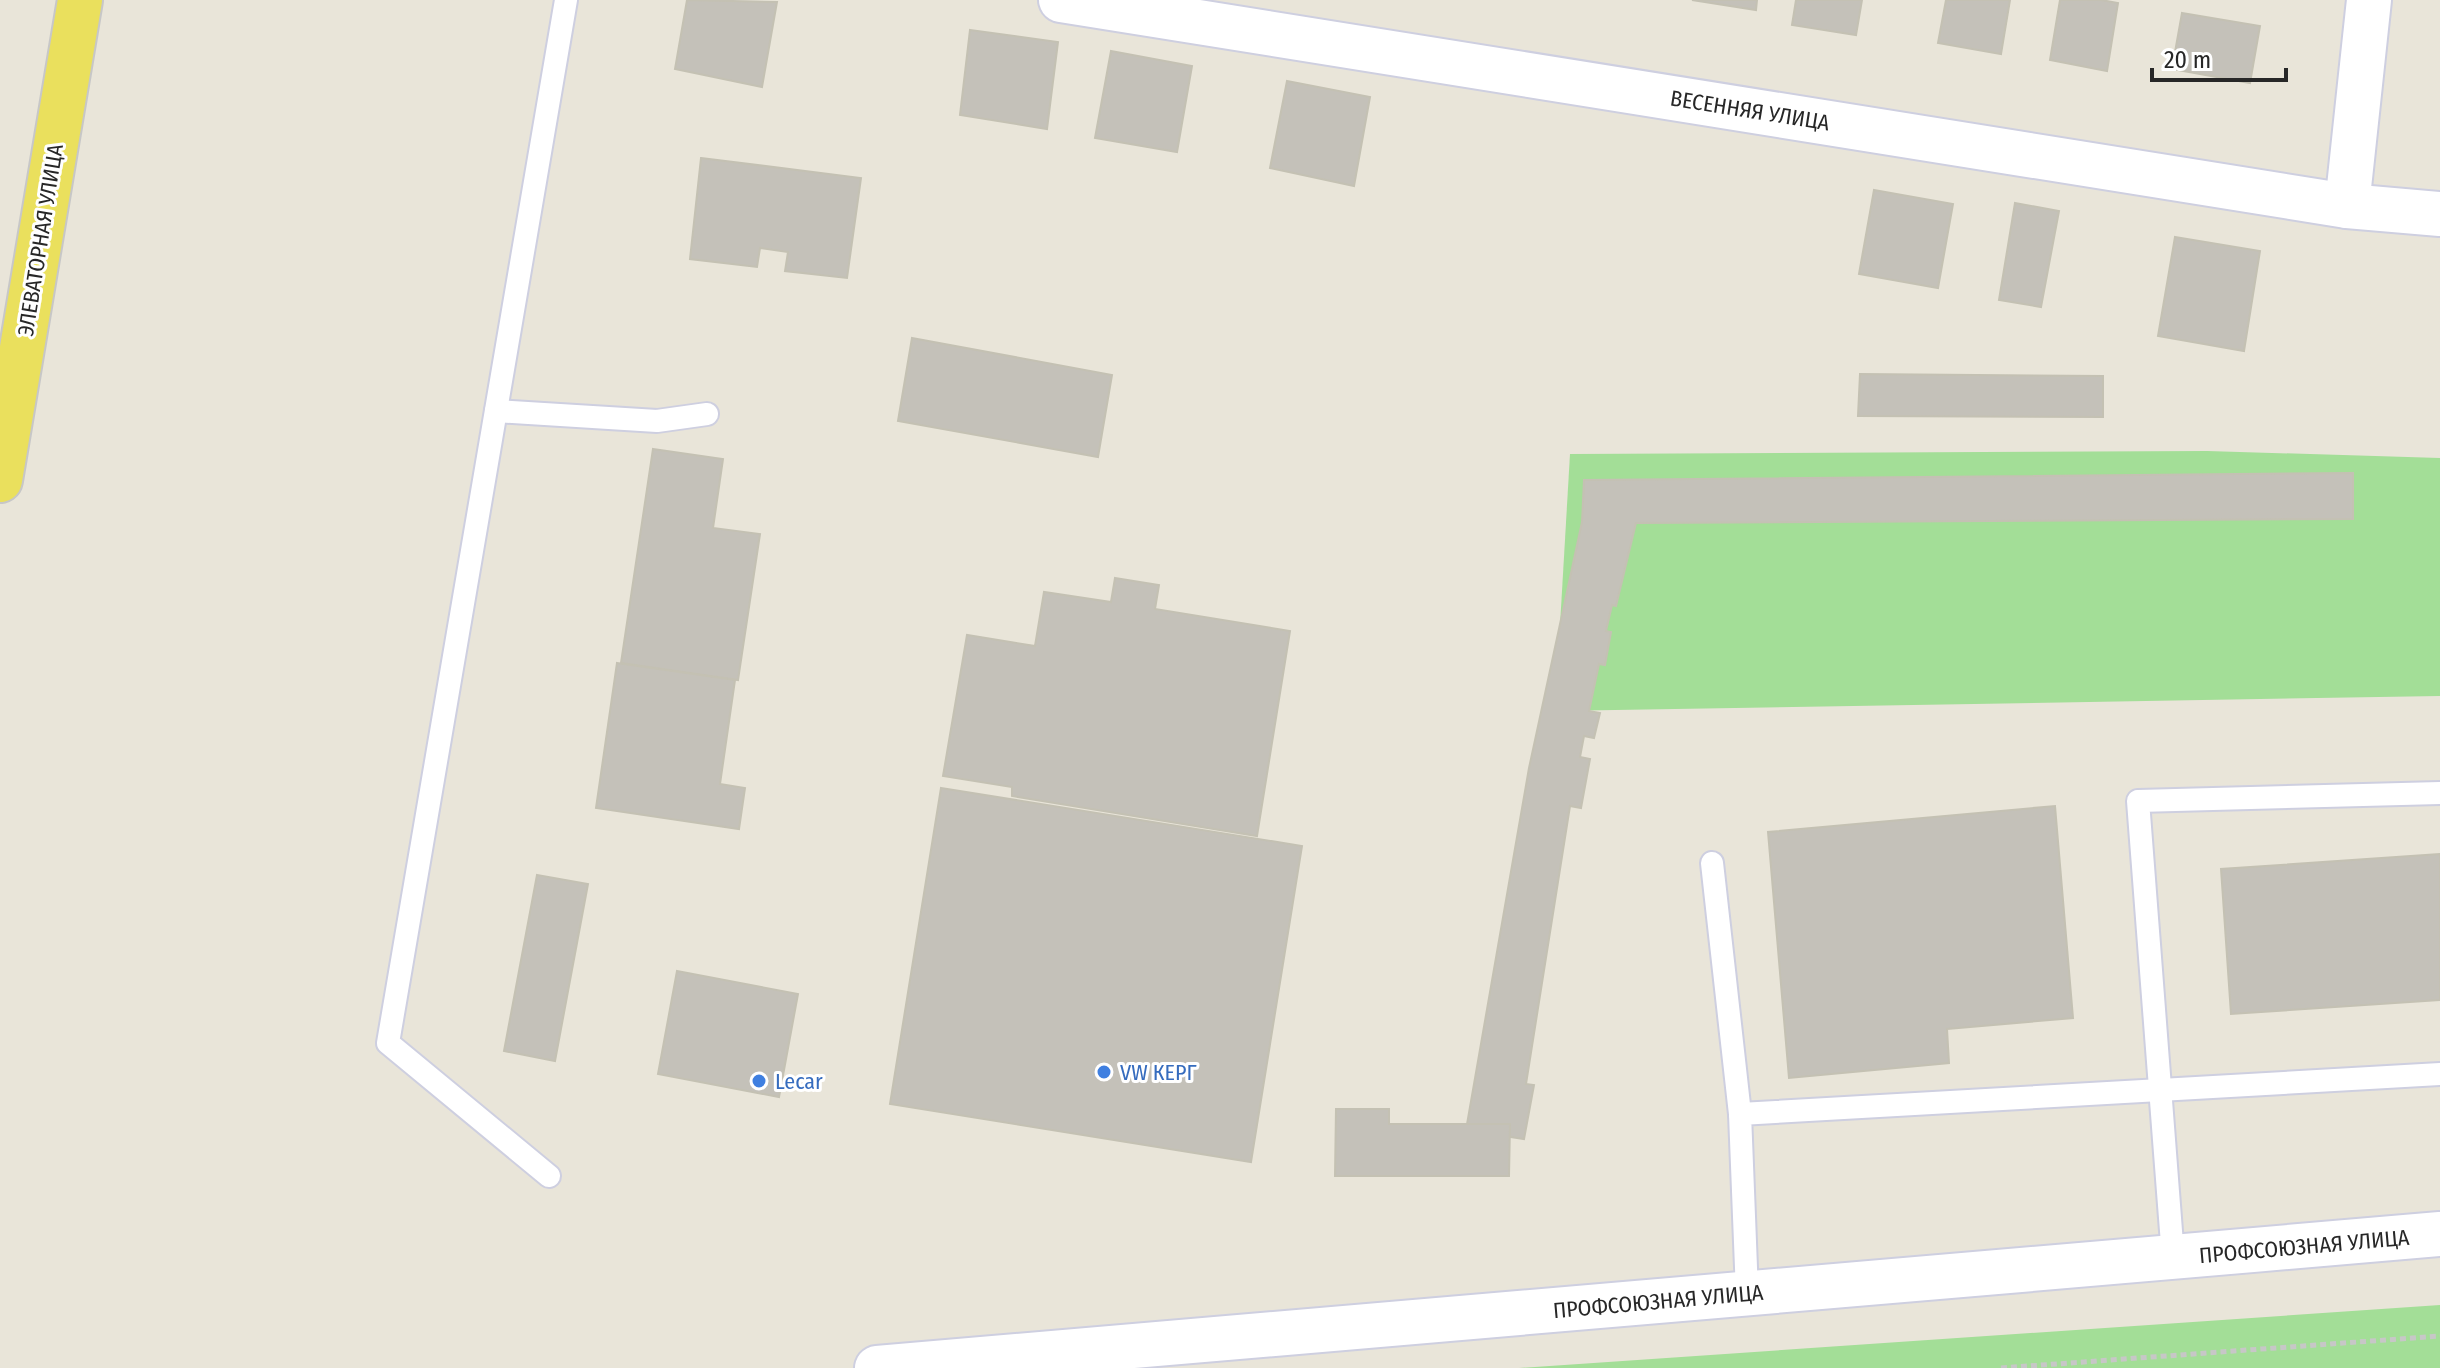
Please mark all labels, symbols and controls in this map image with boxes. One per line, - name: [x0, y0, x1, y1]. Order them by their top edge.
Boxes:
- scale bar: [2152, 32, 2286, 82]
- text: 20 m: [2164, 46, 2211, 74]
- street label: ВЕСЕННЯЯ УЛИЦА: [1668, 85, 1832, 136]
- street label: ЭЛЕВАТОРНАЯ УЛИЦА: [12, 142, 69, 338]
- place label: VW КЕРГ: [1120, 1059, 1197, 1086]
- marker: VW КЕРГ: [1095, 1063, 1113, 1081]
- place label: Lecar: [775, 1068, 823, 1095]
- marker: Lecar: [750, 1072, 768, 1090]
- street label: ПРОФСОЮЗНАЯ УЛИЦА: [2198, 1224, 2411, 1269]
- street label: ПРОФСОЮЗНАЯ УЛИЦА: [1552, 1279, 1765, 1324]

